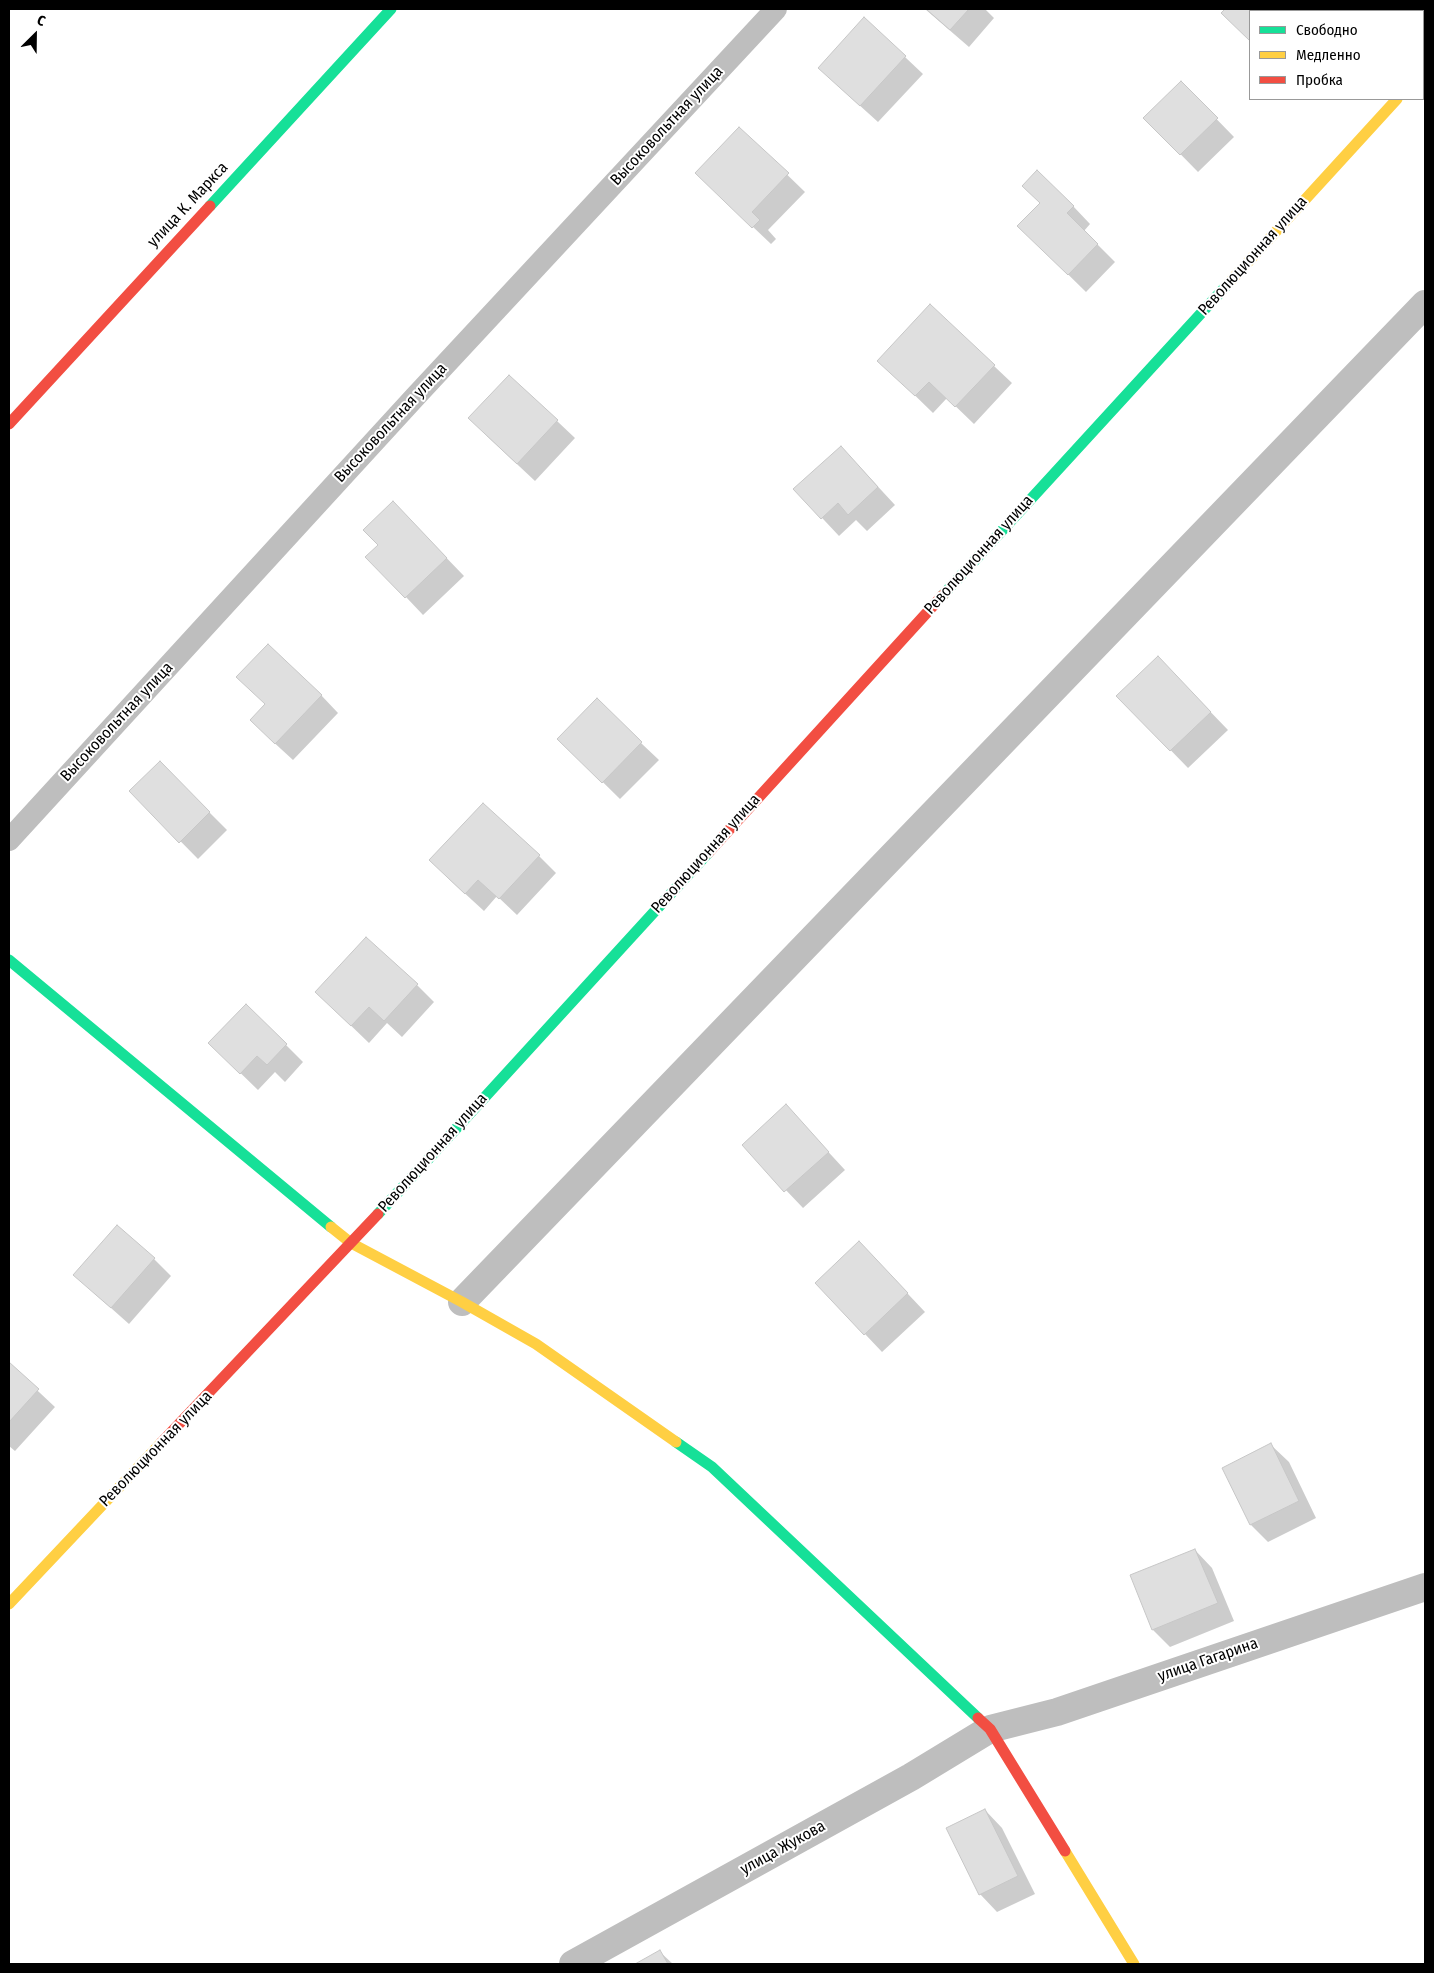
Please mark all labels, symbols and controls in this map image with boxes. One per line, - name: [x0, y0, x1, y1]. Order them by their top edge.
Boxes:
- north arrow: [10, 10, 60, 60]
- legend: [1249, 10, 1424, 100]
- text: С: [34, 11, 48, 30]
- text: Свободно: [1296, 21, 1358, 39]
- text: Медленно: [1296, 46, 1361, 64]
- street label: Высоковольтная улица: [607, 62, 727, 190]
- text: Пробка: [1296, 71, 1343, 89]
- street label: улица К. Маркса: [144, 159, 232, 251]
- street label: Революционная улица: [1194, 192, 1312, 320]
- street label: Высоковольтная улица: [331, 359, 451, 487]
- street label: Революционная улица: [920, 491, 1038, 619]
- street label: Высоковольтная улица: [57, 658, 177, 786]
- street label: Революционная улица: [647, 790, 765, 918]
- street label: Революционная улица: [374, 1089, 492, 1217]
- street label: Революционная улица: [96, 1387, 216, 1511]
- street label: улица Гагарина: [1156, 1634, 1260, 1686]
- street label: улица Жукова: [737, 1817, 829, 1879]

